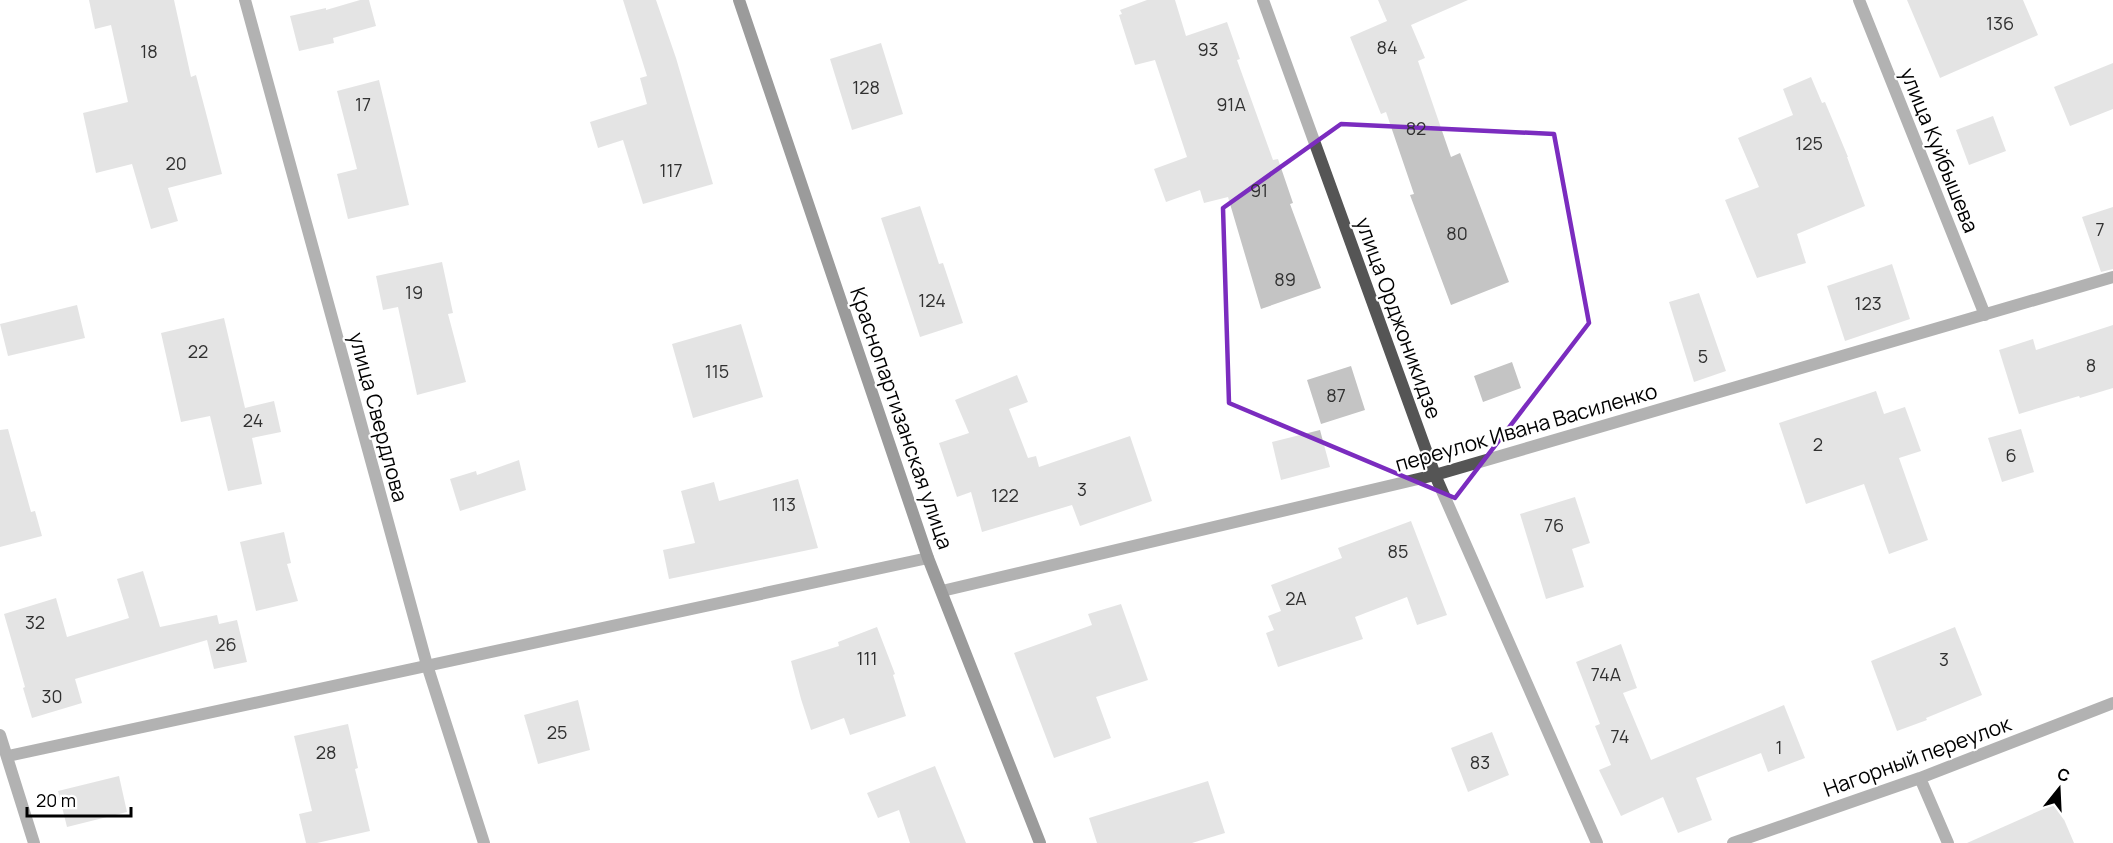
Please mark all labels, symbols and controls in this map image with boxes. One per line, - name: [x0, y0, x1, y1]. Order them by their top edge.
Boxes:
- house number: 136: [1986, 11, 2014, 35]
- house number: 84: [1376, 35, 1398, 59]
- house number: 93: [1197, 37, 1219, 61]
- house number: 18: [140, 39, 158, 63]
- street label: улица Куйбышева: [1894, 63, 1986, 237]
- house number: 128: [852, 75, 880, 99]
- house number: 17: [355, 92, 371, 116]
- house number: 91А: [1216, 92, 1246, 116]
- house number: 82: [1406, 116, 1426, 140]
- house number: 125: [1795, 131, 1823, 155]
- house number: 20: [165, 151, 187, 175]
- house number: 117: [659, 158, 683, 182]
- house number: 91: [1250, 178, 1268, 202]
- street label: улица Орджоникидзе: [1349, 213, 1449, 423]
- house number: 7: [2095, 217, 2105, 241]
- house number: 80: [1446, 221, 1468, 245]
- house number: 89: [1274, 267, 1296, 291]
- house number: 19: [405, 280, 423, 304]
- street label: Краснопартизанская улица: [844, 283, 960, 553]
- house number: 124: [918, 288, 946, 312]
- house number: 123: [1854, 291, 1882, 315]
- street label: улица Свердлова: [343, 329, 415, 505]
- house number: 22: [188, 339, 208, 363]
- house number: 5: [1698, 344, 1708, 368]
- house number: 8: [2086, 353, 2096, 377]
- house number: 115: [705, 359, 729, 383]
- street label: переулок Ивана Василенко: [1392, 376, 1660, 478]
- house number: 87: [1326, 383, 1346, 407]
- house number: 24: [243, 408, 263, 432]
- house number: 2: [1813, 432, 1823, 456]
- house number: 6: [2005, 443, 2017, 467]
- house number: 3: [1077, 477, 1087, 501]
- house number: 122: [991, 483, 1019, 507]
- house number: 113: [772, 492, 796, 516]
- house number: 76: [1544, 513, 1564, 537]
- house number: 85: [1388, 539, 1408, 563]
- house number: 2А: [1285, 586, 1307, 610]
- house number: 32: [25, 610, 45, 634]
- house number: 26: [215, 632, 237, 656]
- house number: 111: [856, 646, 878, 670]
- house number: 3: [1939, 647, 1949, 671]
- house number: 74А: [1591, 662, 1622, 686]
- house number: 30: [42, 684, 62, 708]
- street label: Нагорный переулок: [1819, 709, 2015, 803]
- house number: 25: [547, 720, 567, 744]
- house number: 74: [1611, 724, 1629, 748]
- house number: 1: [1775, 735, 1783, 759]
- house number: 28: [316, 740, 336, 764]
- house number: 83: [1470, 750, 1490, 774]
- north arrow: [2029, 759, 2089, 819]
- text: С: [2055, 762, 2073, 787]
- scale bar: [27, 780, 130, 818]
- text: 20 m: [36, 788, 76, 812]

